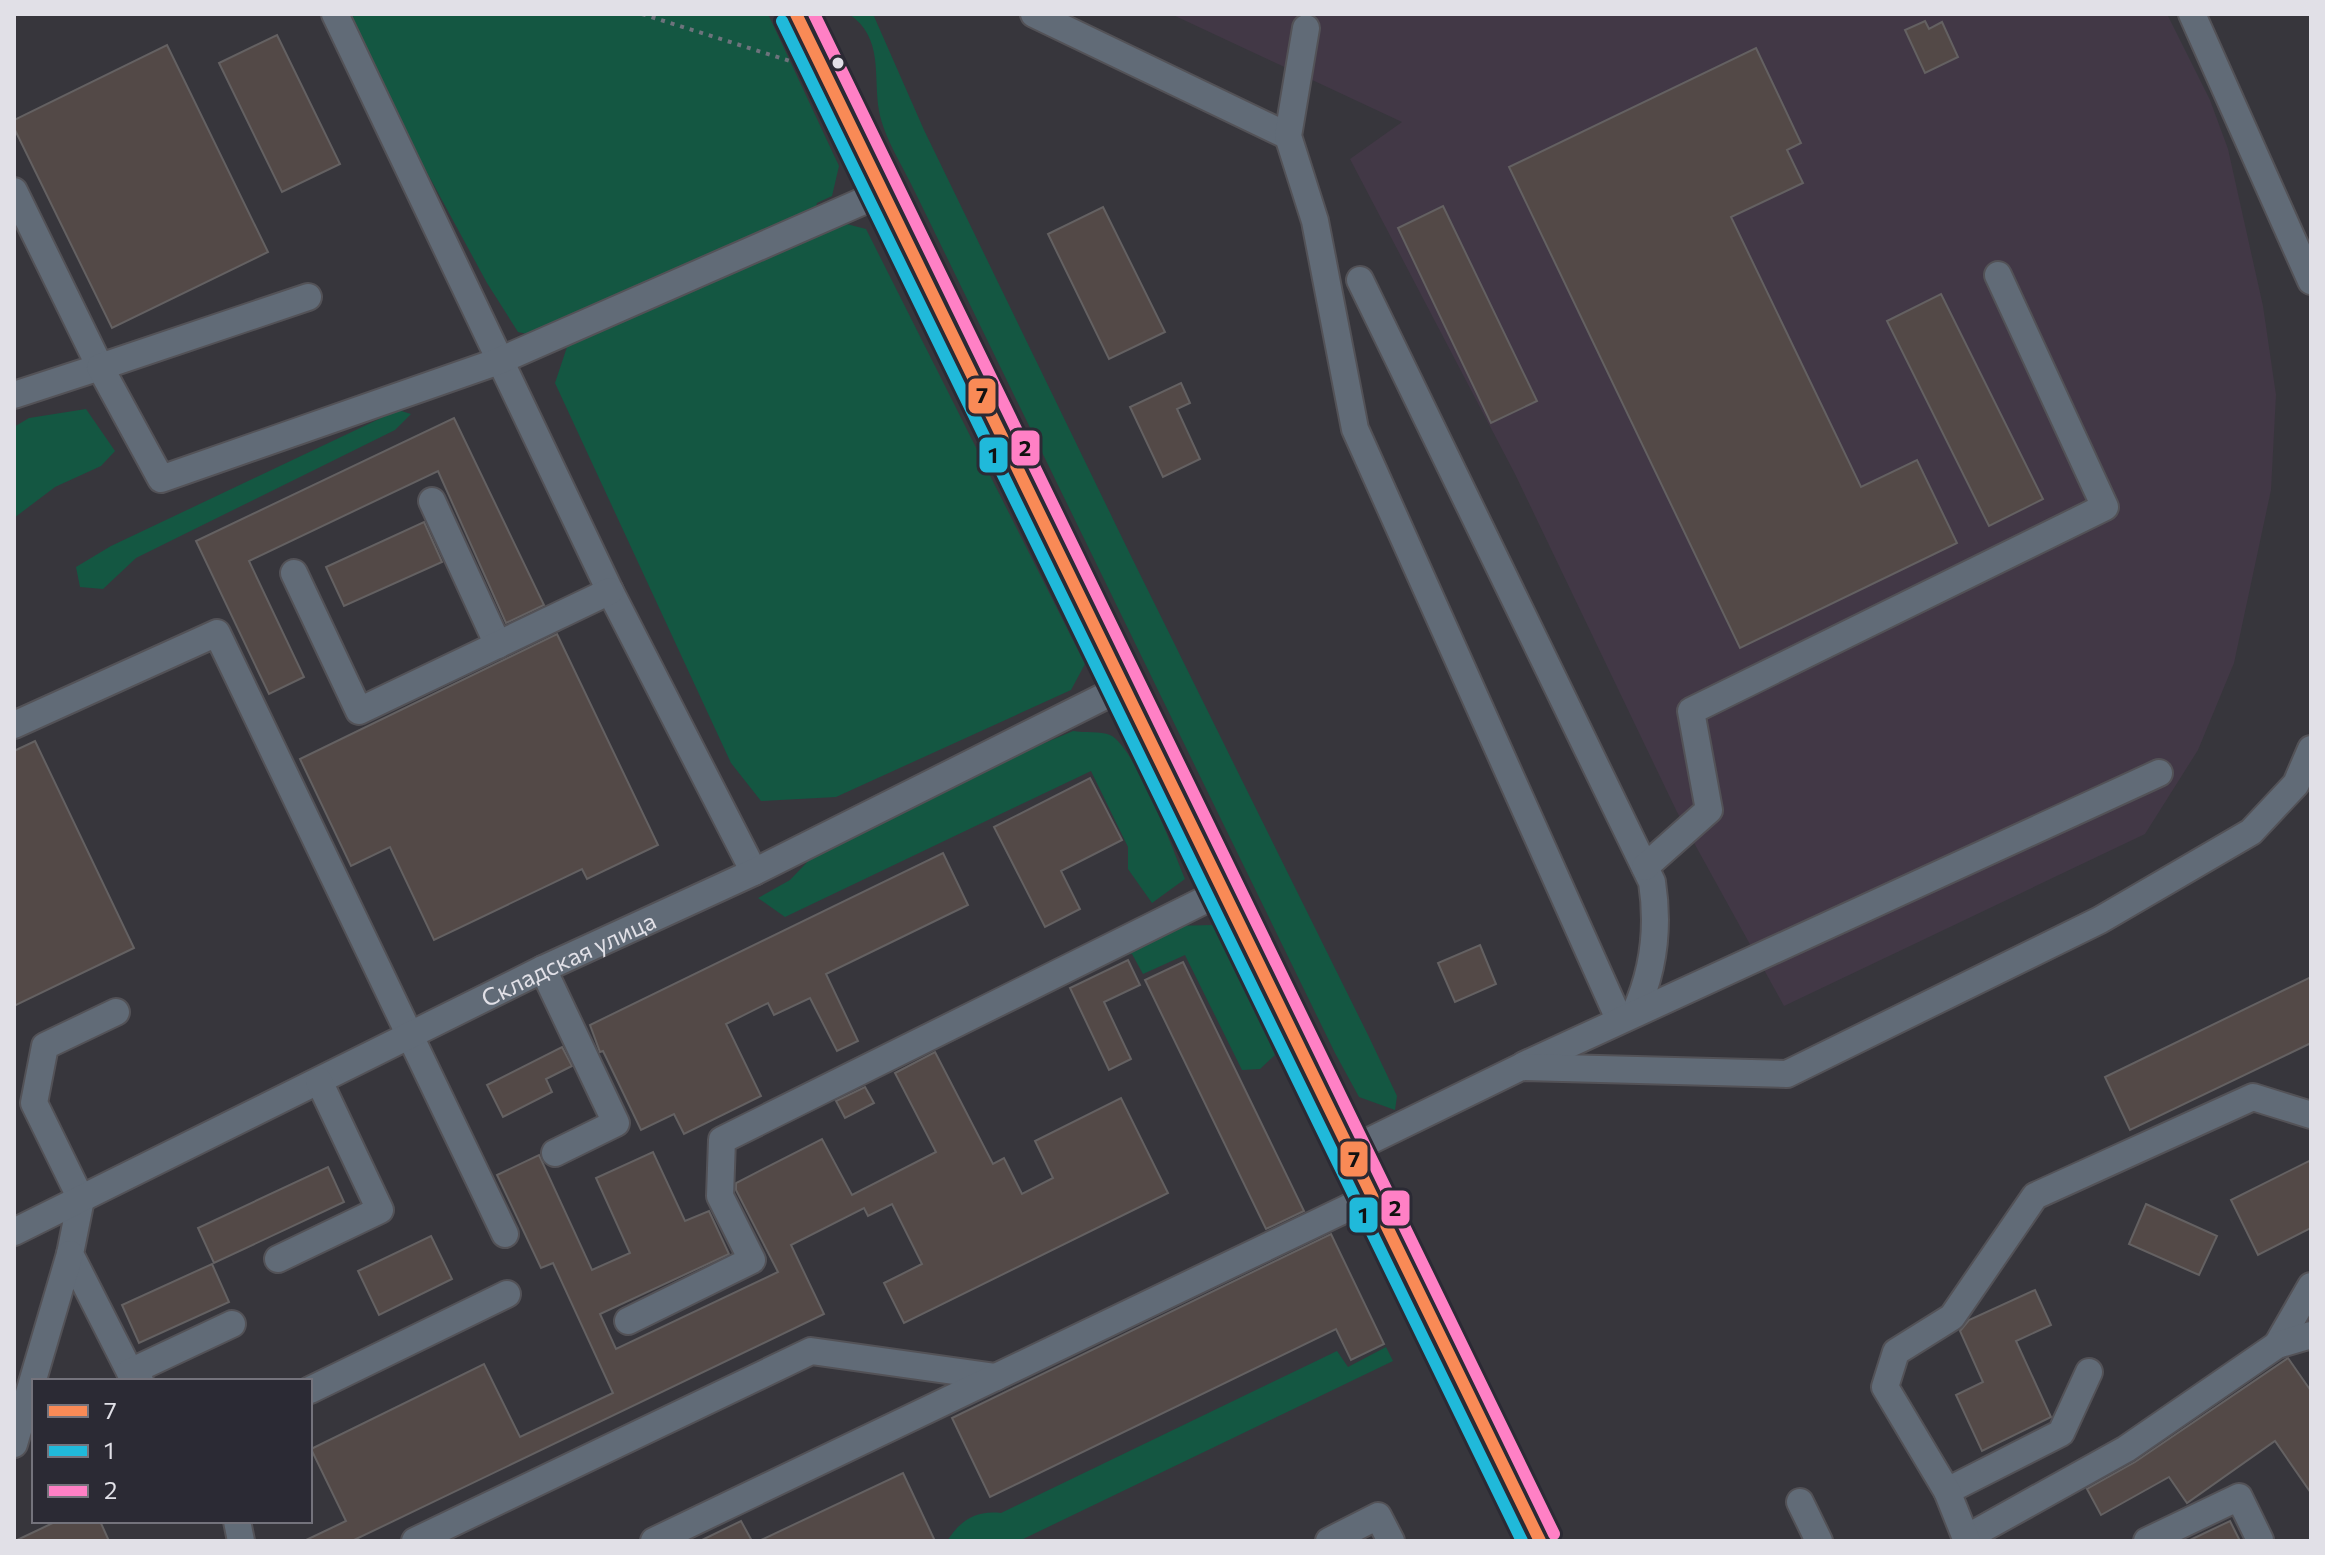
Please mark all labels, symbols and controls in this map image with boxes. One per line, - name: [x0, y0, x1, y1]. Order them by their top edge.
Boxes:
- unlabelled marker: [830, 55, 846, 71]
- line badge: 7: [967, 377, 997, 415]
- text: 7: [976, 381, 988, 408]
- line badge: 2: [1010, 429, 1041, 467]
- text: 2: [1019, 434, 1031, 461]
- line badge: 1: [978, 436, 1009, 474]
- text: 1: [988, 441, 998, 468]
- street label: Складская улица: [476, 905, 660, 1012]
- line badge: 7: [1339, 1140, 1369, 1178]
- text: 7: [1348, 1145, 1360, 1172]
- line badge: 2: [1380, 1189, 1411, 1227]
- text: 2: [1389, 1194, 1401, 1221]
- line badge: 1: [1348, 1196, 1379, 1234]
- text: 1: [1358, 1201, 1368, 1228]
- legend: [32, 1379, 312, 1523]
- text: 7: [104, 1395, 117, 1424]
- text: 1: [104, 1435, 114, 1464]
- text: 2: [104, 1475, 117, 1504]

